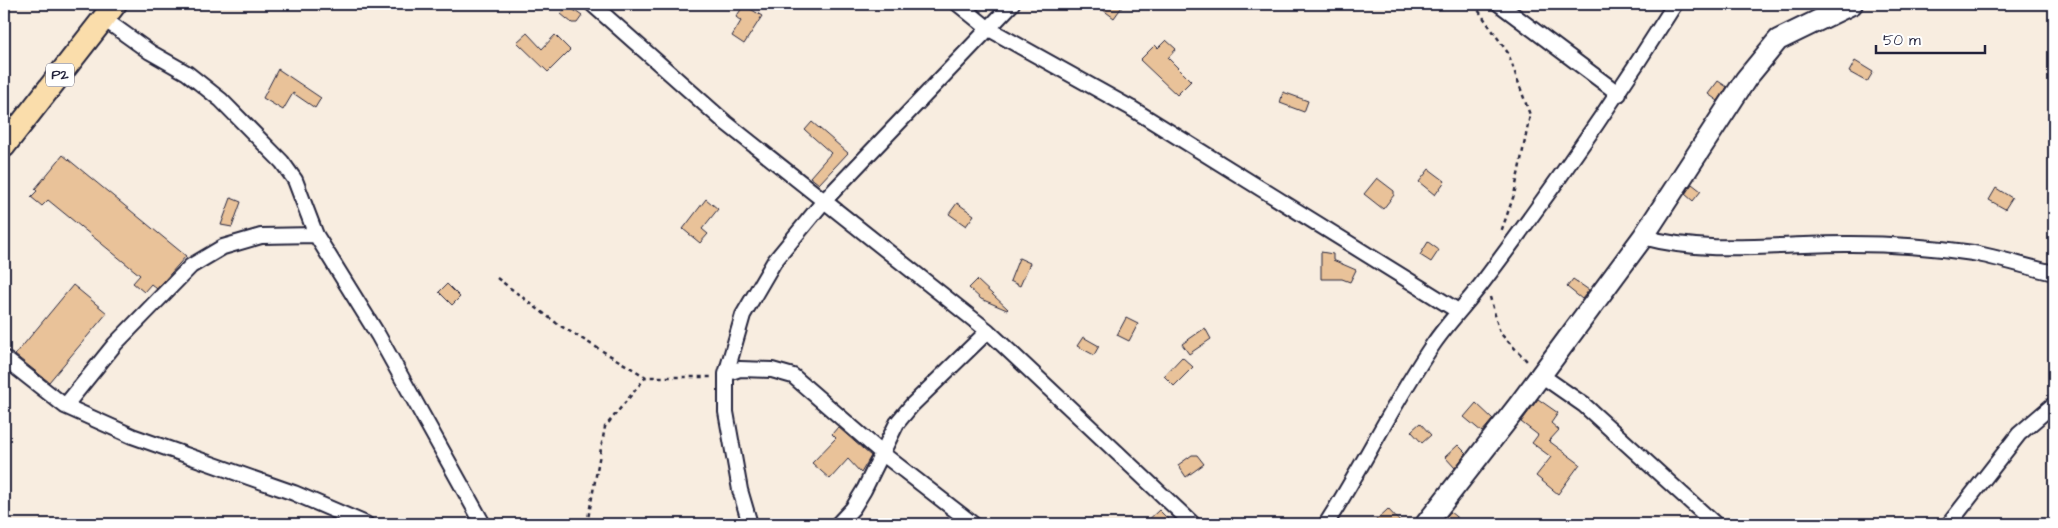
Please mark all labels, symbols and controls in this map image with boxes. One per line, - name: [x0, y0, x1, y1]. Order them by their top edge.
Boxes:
- scale bar: [1876, 22, 1984, 54]
- text: 50 m: [1883, 30, 1921, 51]
- road number: P2: [46, 64, 74, 86]

